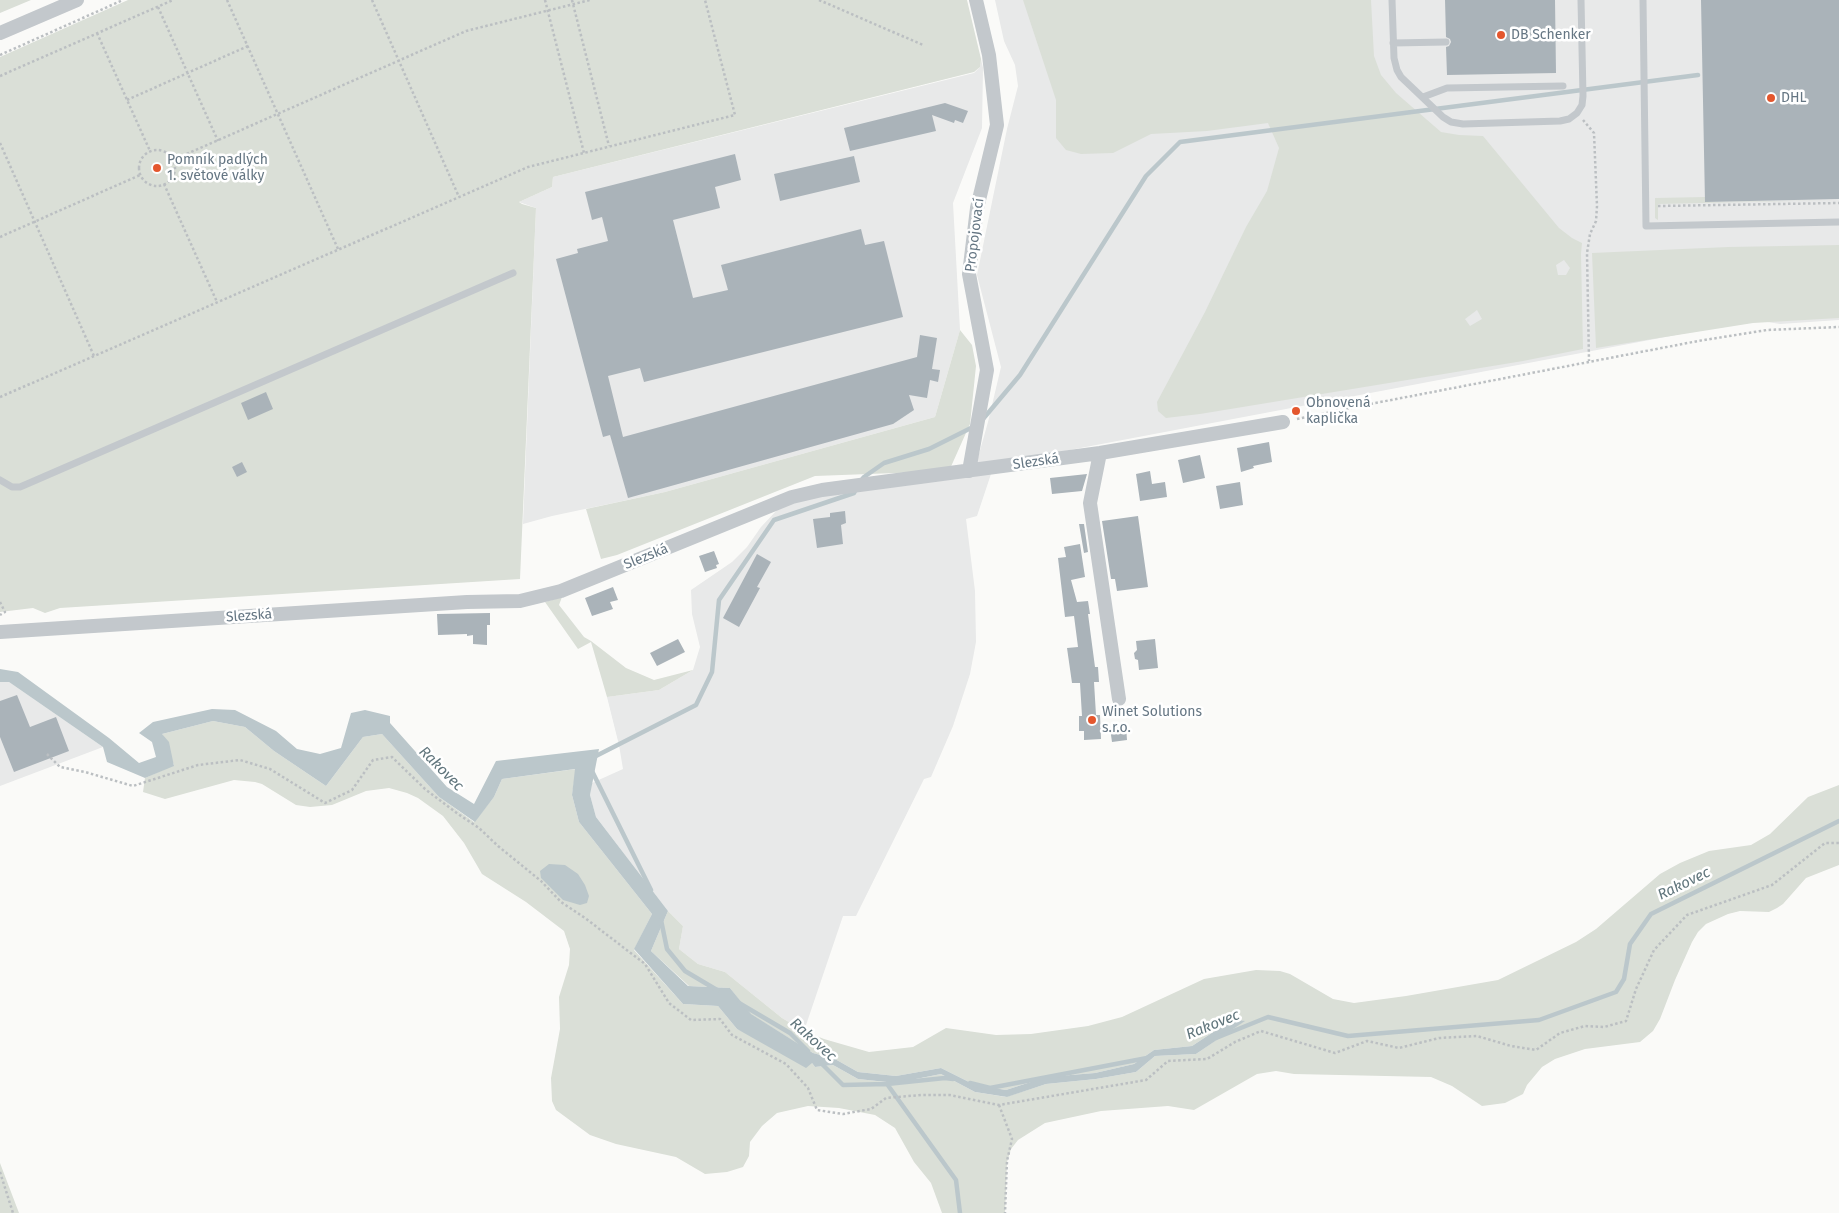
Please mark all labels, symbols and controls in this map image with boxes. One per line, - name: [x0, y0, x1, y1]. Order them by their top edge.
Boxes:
- place label: DB Schenker: [1511, 27, 1591, 43]
- marker: DB Schenker: [1495, 29, 1507, 41]
- place label: DHL: [1781, 90, 1807, 106]
- marker: DHL: [1765, 92, 1777, 104]
- place label: Pomník padlých 1. světové války: [167, 152, 268, 184]
- marker: Pomník padlých 1. světové války: [151, 162, 163, 174]
- street label: Propojovací: [962, 197, 988, 273]
- place label: Obnovená kaplička: [1306, 395, 1371, 428]
- marker: Obnovená kaplička: [1290, 405, 1302, 417]
- street label: Slezská: [1012, 450, 1060, 474]
- street label: Slezská: [621, 541, 671, 573]
- street label: Slezská: [225, 606, 273, 626]
- place label: Winet Solutions s.r.o.: [1102, 704, 1202, 736]
- marker: Winet Solutions s.r.o.: [1086, 714, 1098, 726]
- water label: Rakovec: [415, 743, 467, 795]
- water label: Rakovec: [1655, 864, 1713, 904]
- water label: Rakovec: [1184, 1006, 1242, 1044]
- water label: Rakovec: [786, 1015, 840, 1065]

